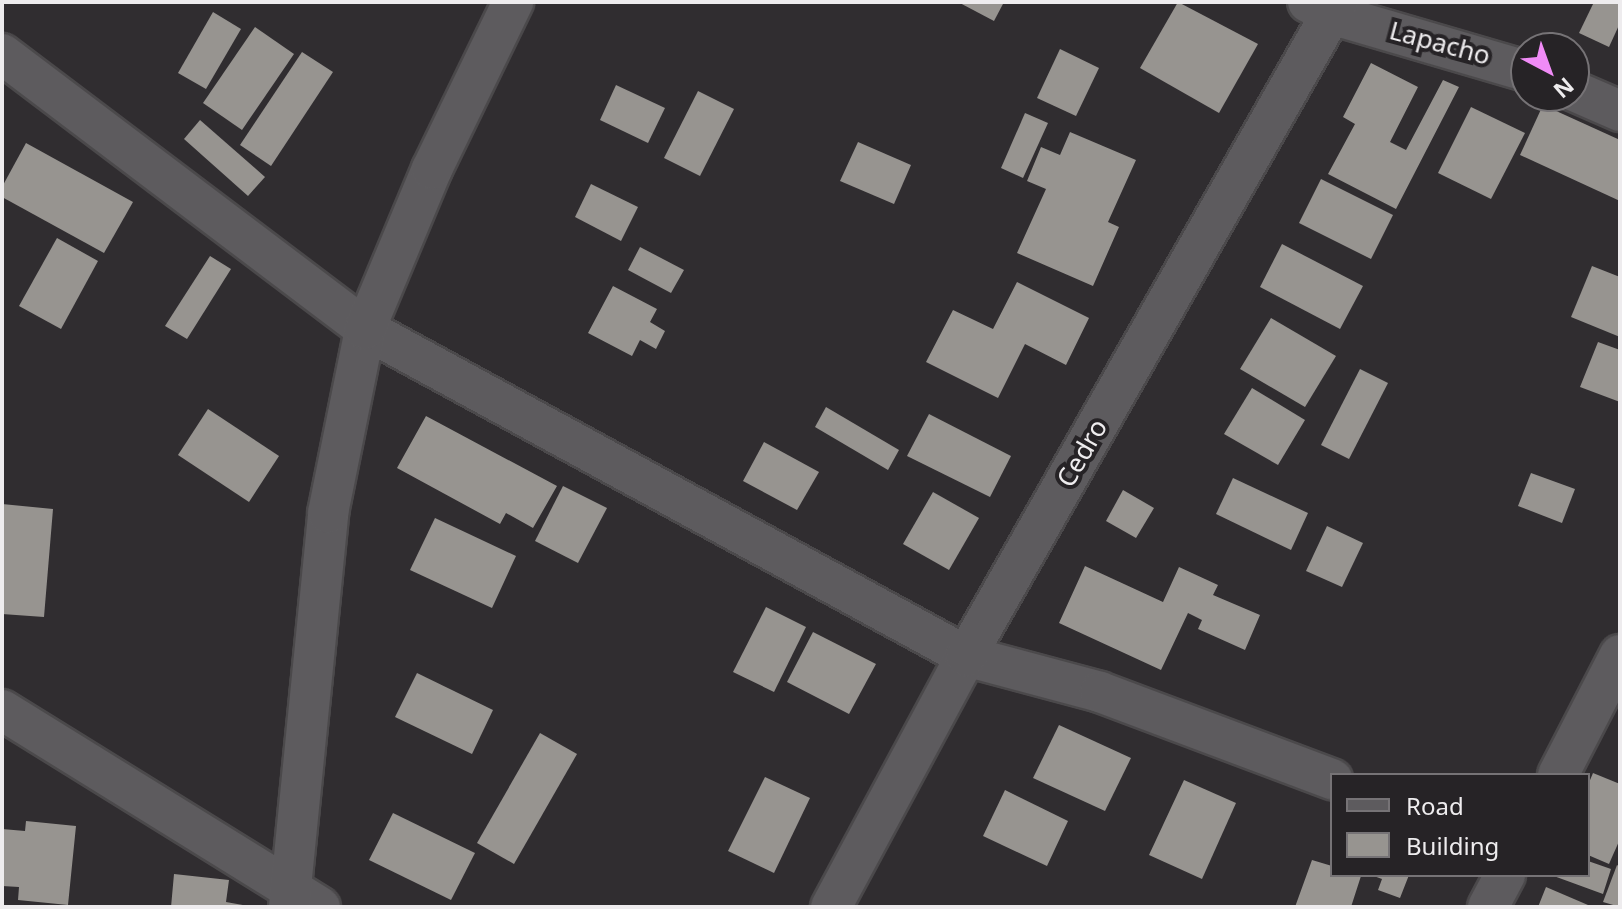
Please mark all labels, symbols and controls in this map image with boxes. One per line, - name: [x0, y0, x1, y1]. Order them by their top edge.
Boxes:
- street label: Lapacho: [1386, 15, 1494, 71]
- north arrow: [1510, 32, 1590, 112]
- text: N: [1548, 71, 1581, 106]
- street label: Cedro: [1050, 414, 1114, 492]
- legend: [1330, 773, 1590, 877]
- text: Road: [1406, 789, 1464, 822]
- text: Building: [1406, 829, 1499, 862]

